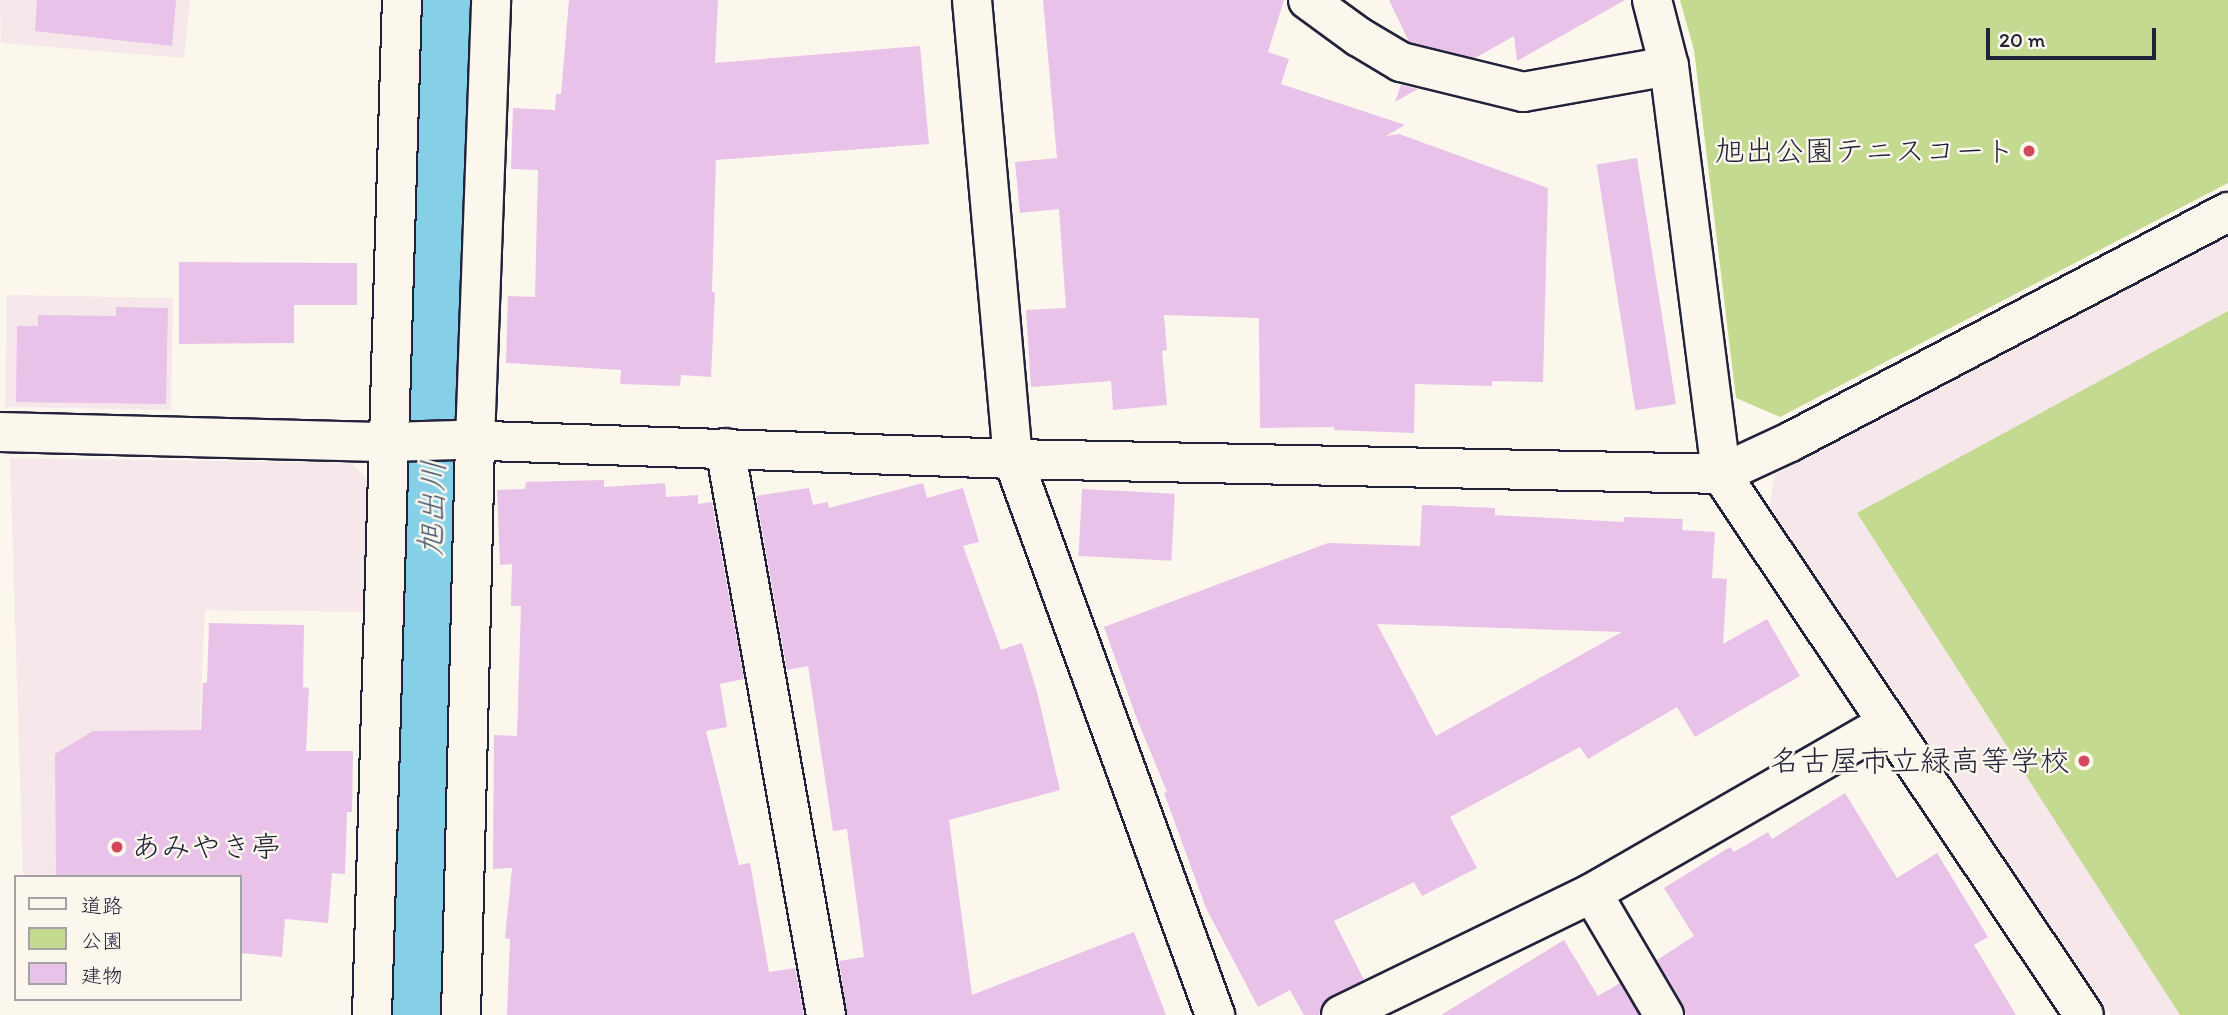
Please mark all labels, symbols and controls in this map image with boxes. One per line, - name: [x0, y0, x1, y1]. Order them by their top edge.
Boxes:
- scale bar: [1990, 14, 2160, 58]
- text: 20 m: [1999, 27, 2045, 52]
- place label: 旭出公園テニスコート: [1715, 133, 2015, 169]
- marker: 旭出公園テニスコート: [2021, 143, 2037, 159]
- water label: 旭出川: [411, 459, 453, 557]
- place label: 名古屋市立緑高等学校: [1770, 743, 2070, 779]
- marker: 名古屋市立緑高等学校: [2076, 753, 2092, 769]
- place label: あみやき亭: [131, 829, 281, 865]
- marker: あみやき亭: [109, 839, 125, 855]
- legend: [14, 875, 242, 1001]
- text: 道路: [81, 893, 123, 918]
- text: 公園: [81, 928, 123, 953]
- text: 建物: [81, 963, 123, 988]

